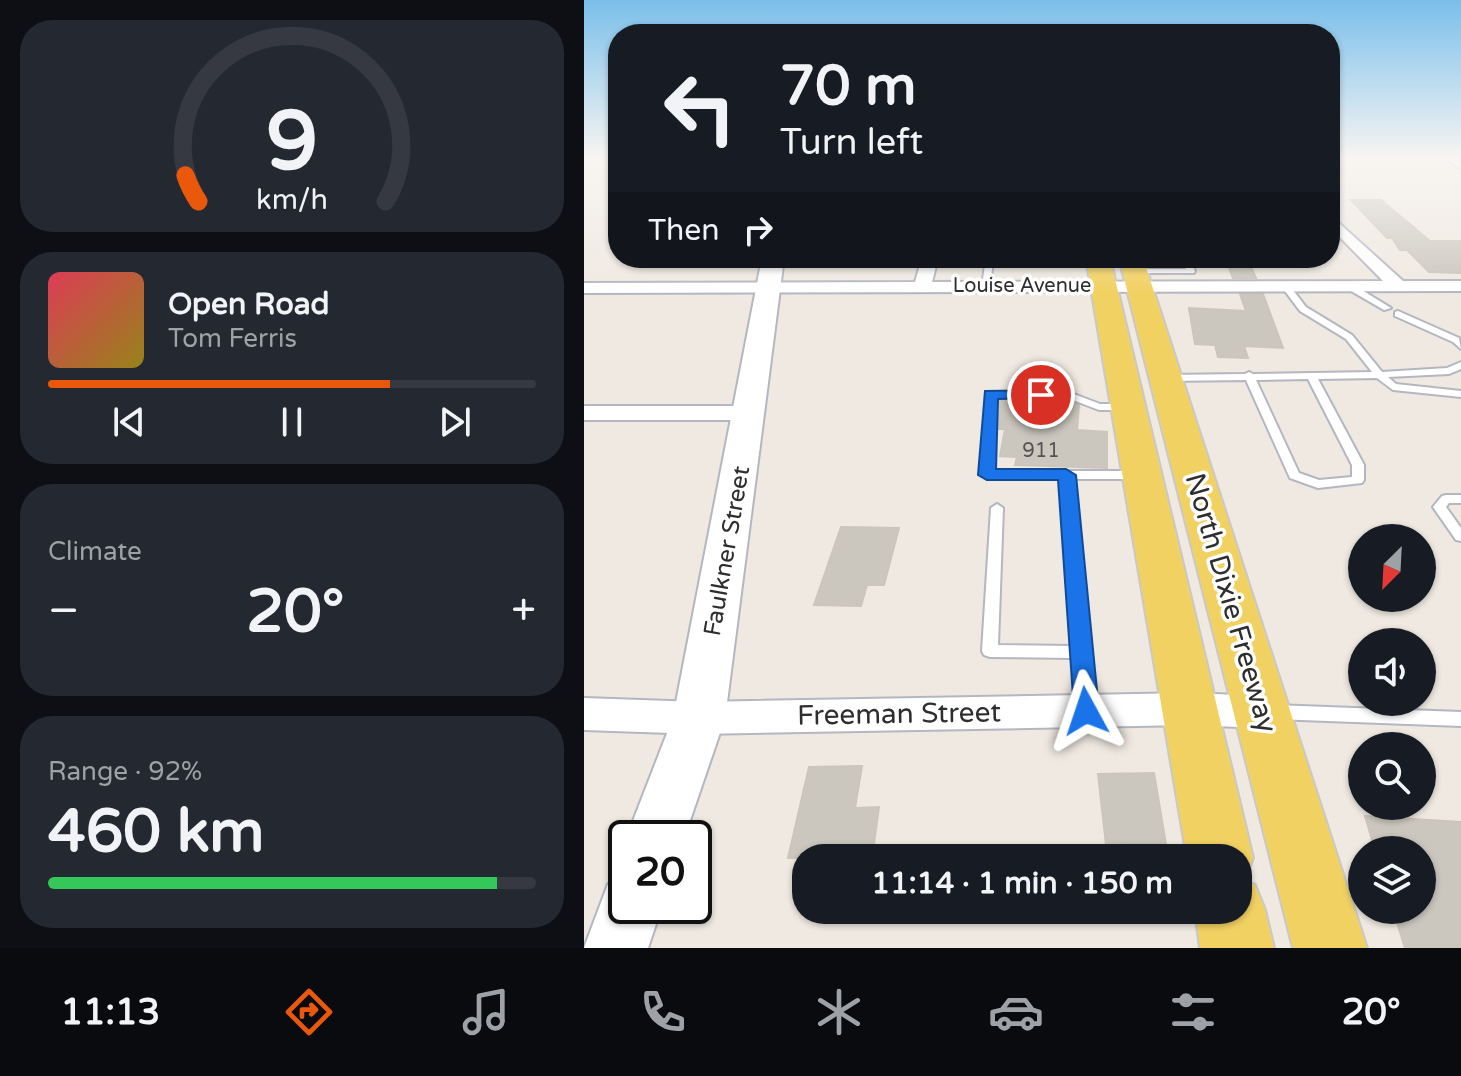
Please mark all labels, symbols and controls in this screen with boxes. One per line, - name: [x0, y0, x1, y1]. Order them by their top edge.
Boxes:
- text: 70 m: [780, 53, 916, 120]
- icon: left: [648, 56, 752, 160]
- text: 9: [266, 92, 318, 192]
- text: Turn left: [780, 121, 923, 164]
- text: km/h: [256, 183, 328, 217]
- icon: right: [736, 208, 780, 252]
- text: Then: [648, 212, 720, 249]
- street label: Louise Avenue: [953, 274, 1091, 298]
- text: Open Road: [168, 286, 329, 323]
- text: Tom Ferris: [168, 323, 297, 354]
- pin: [1007, 361, 1075, 429]
- icon: arrive: [1019, 373, 1063, 417]
- icon: previous: [107, 400, 151, 444]
- icon: pause: [270, 400, 314, 444]
- icon: next: [433, 400, 477, 444]
- house number: 911: [1022, 439, 1060, 463]
- street label: Faulkner Street: [698, 464, 756, 638]
- street label: North Dixie Freeway: [1178, 469, 1284, 737]
- north arrow: [1348, 524, 1436, 612]
- map controls: [1348, 524, 1436, 924]
- text: Climate: [48, 536, 142, 567]
- text: 20°: [246, 576, 344, 648]
- text: −: [48, 585, 79, 638]
- text: +: [511, 585, 536, 638]
- button: sound: [1348, 628, 1436, 716]
- position arrow: [1044, 669, 1128, 753]
- street label: Freeman Street: [797, 695, 1002, 733]
- button: search: [1348, 732, 1436, 820]
- text: Range · 92%: [48, 756, 202, 787]
- text: 460 km: [48, 796, 264, 868]
- speed limit sign: 20: [608, 820, 712, 924]
- button: layers: [1348, 836, 1436, 924]
- text: 11:14 · 1 min · 150 m: [871, 865, 1173, 902]
- icon: directions: [281, 984, 337, 1040]
- icon: music: [458, 984, 514, 1040]
- icon: phone: [635, 984, 691, 1040]
- icon: climate: [811, 984, 867, 1040]
- icon: car: [988, 984, 1044, 1040]
- icon: filters: [1165, 984, 1221, 1040]
- text: 11:13: [60, 991, 160, 1034]
- text: 20°: [1342, 991, 1401, 1034]

